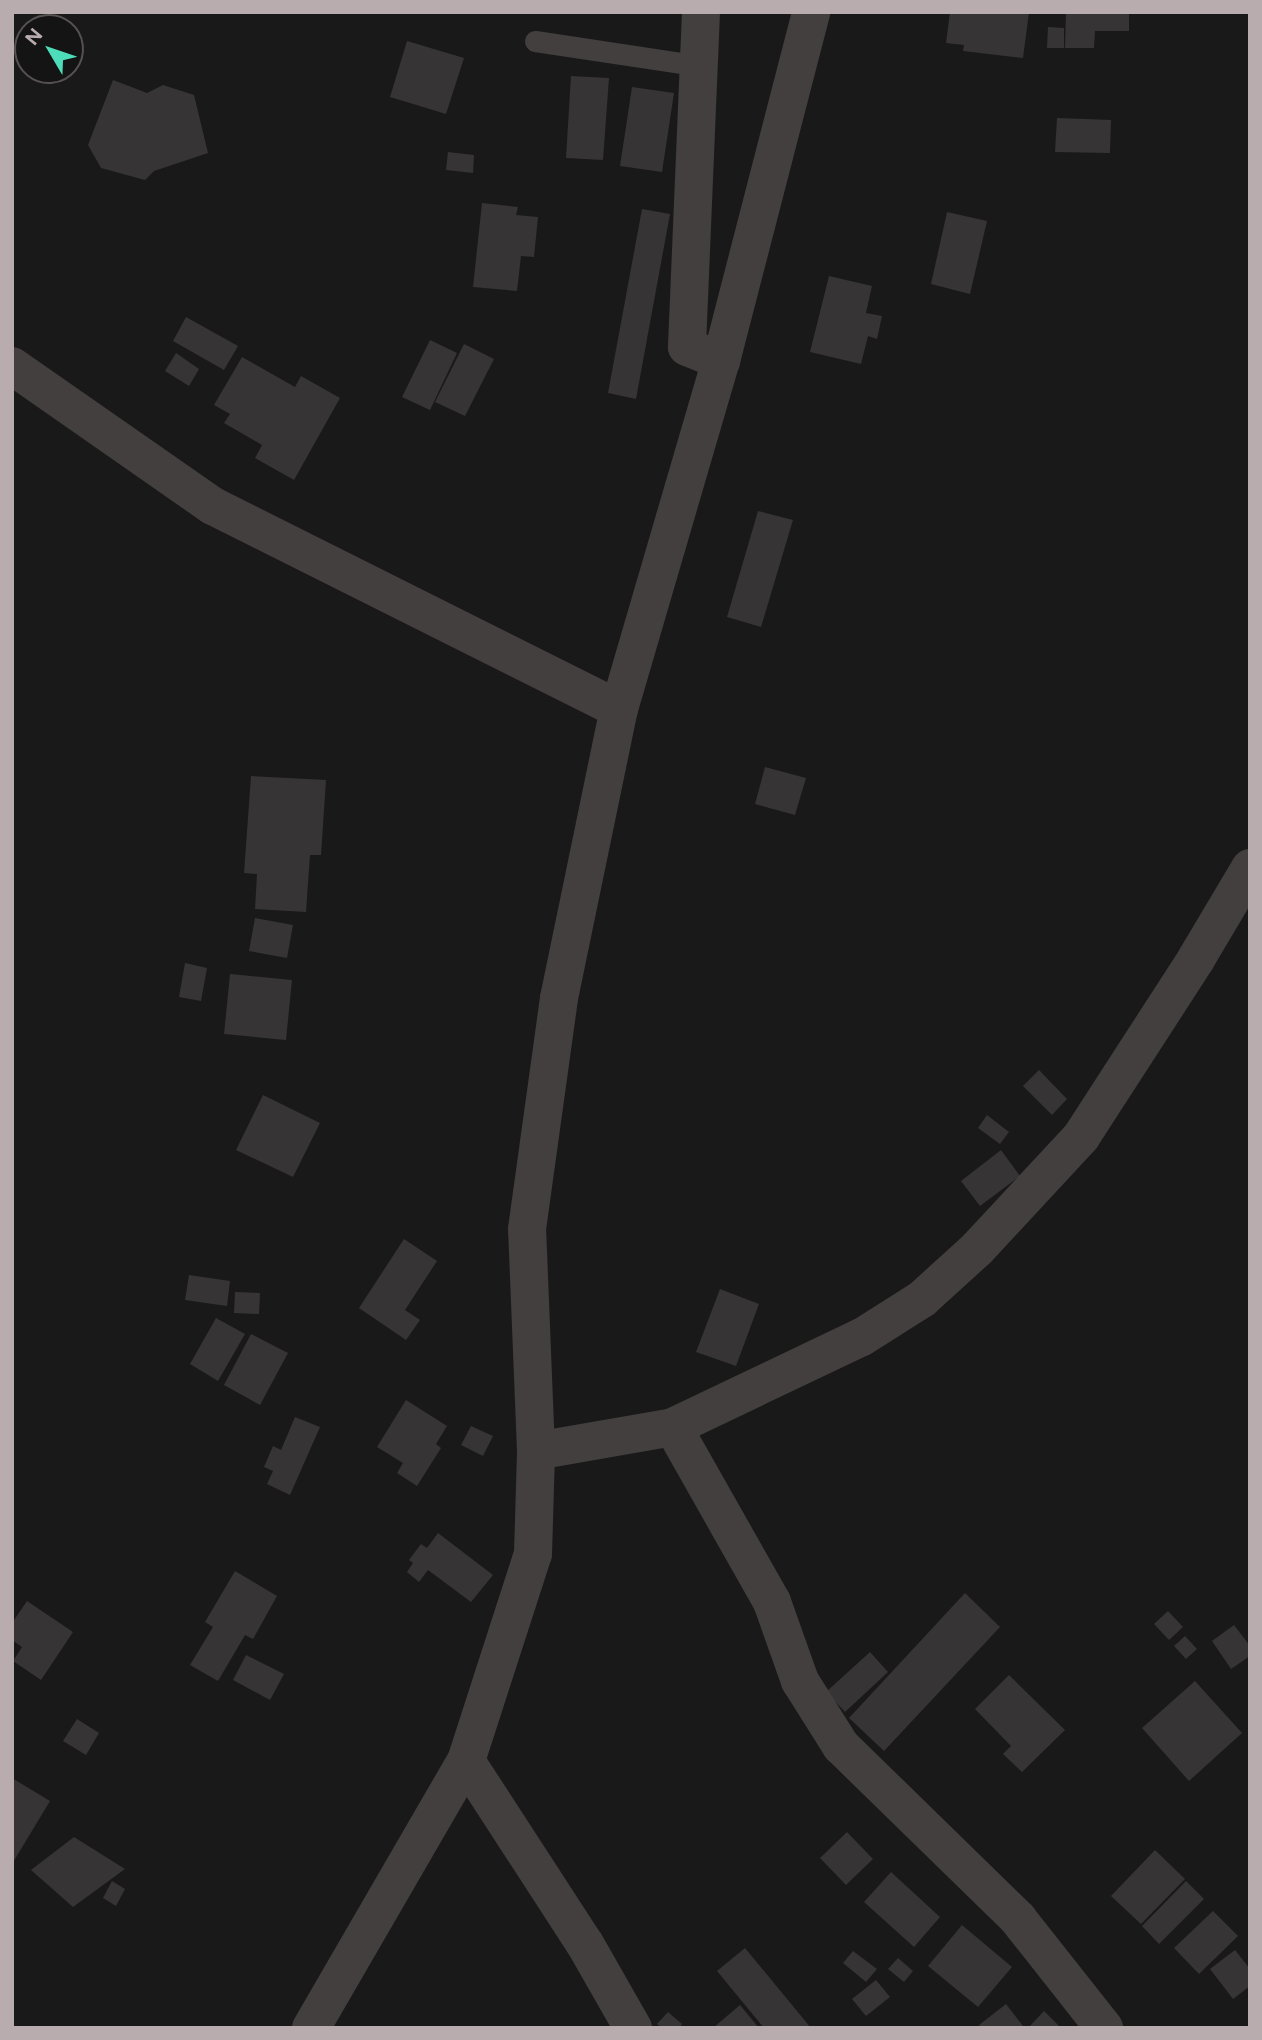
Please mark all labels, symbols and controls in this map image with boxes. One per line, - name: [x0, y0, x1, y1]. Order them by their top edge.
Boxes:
- north arrow: [14, 14, 84, 84]
- text: N: [20, 24, 47, 50]

